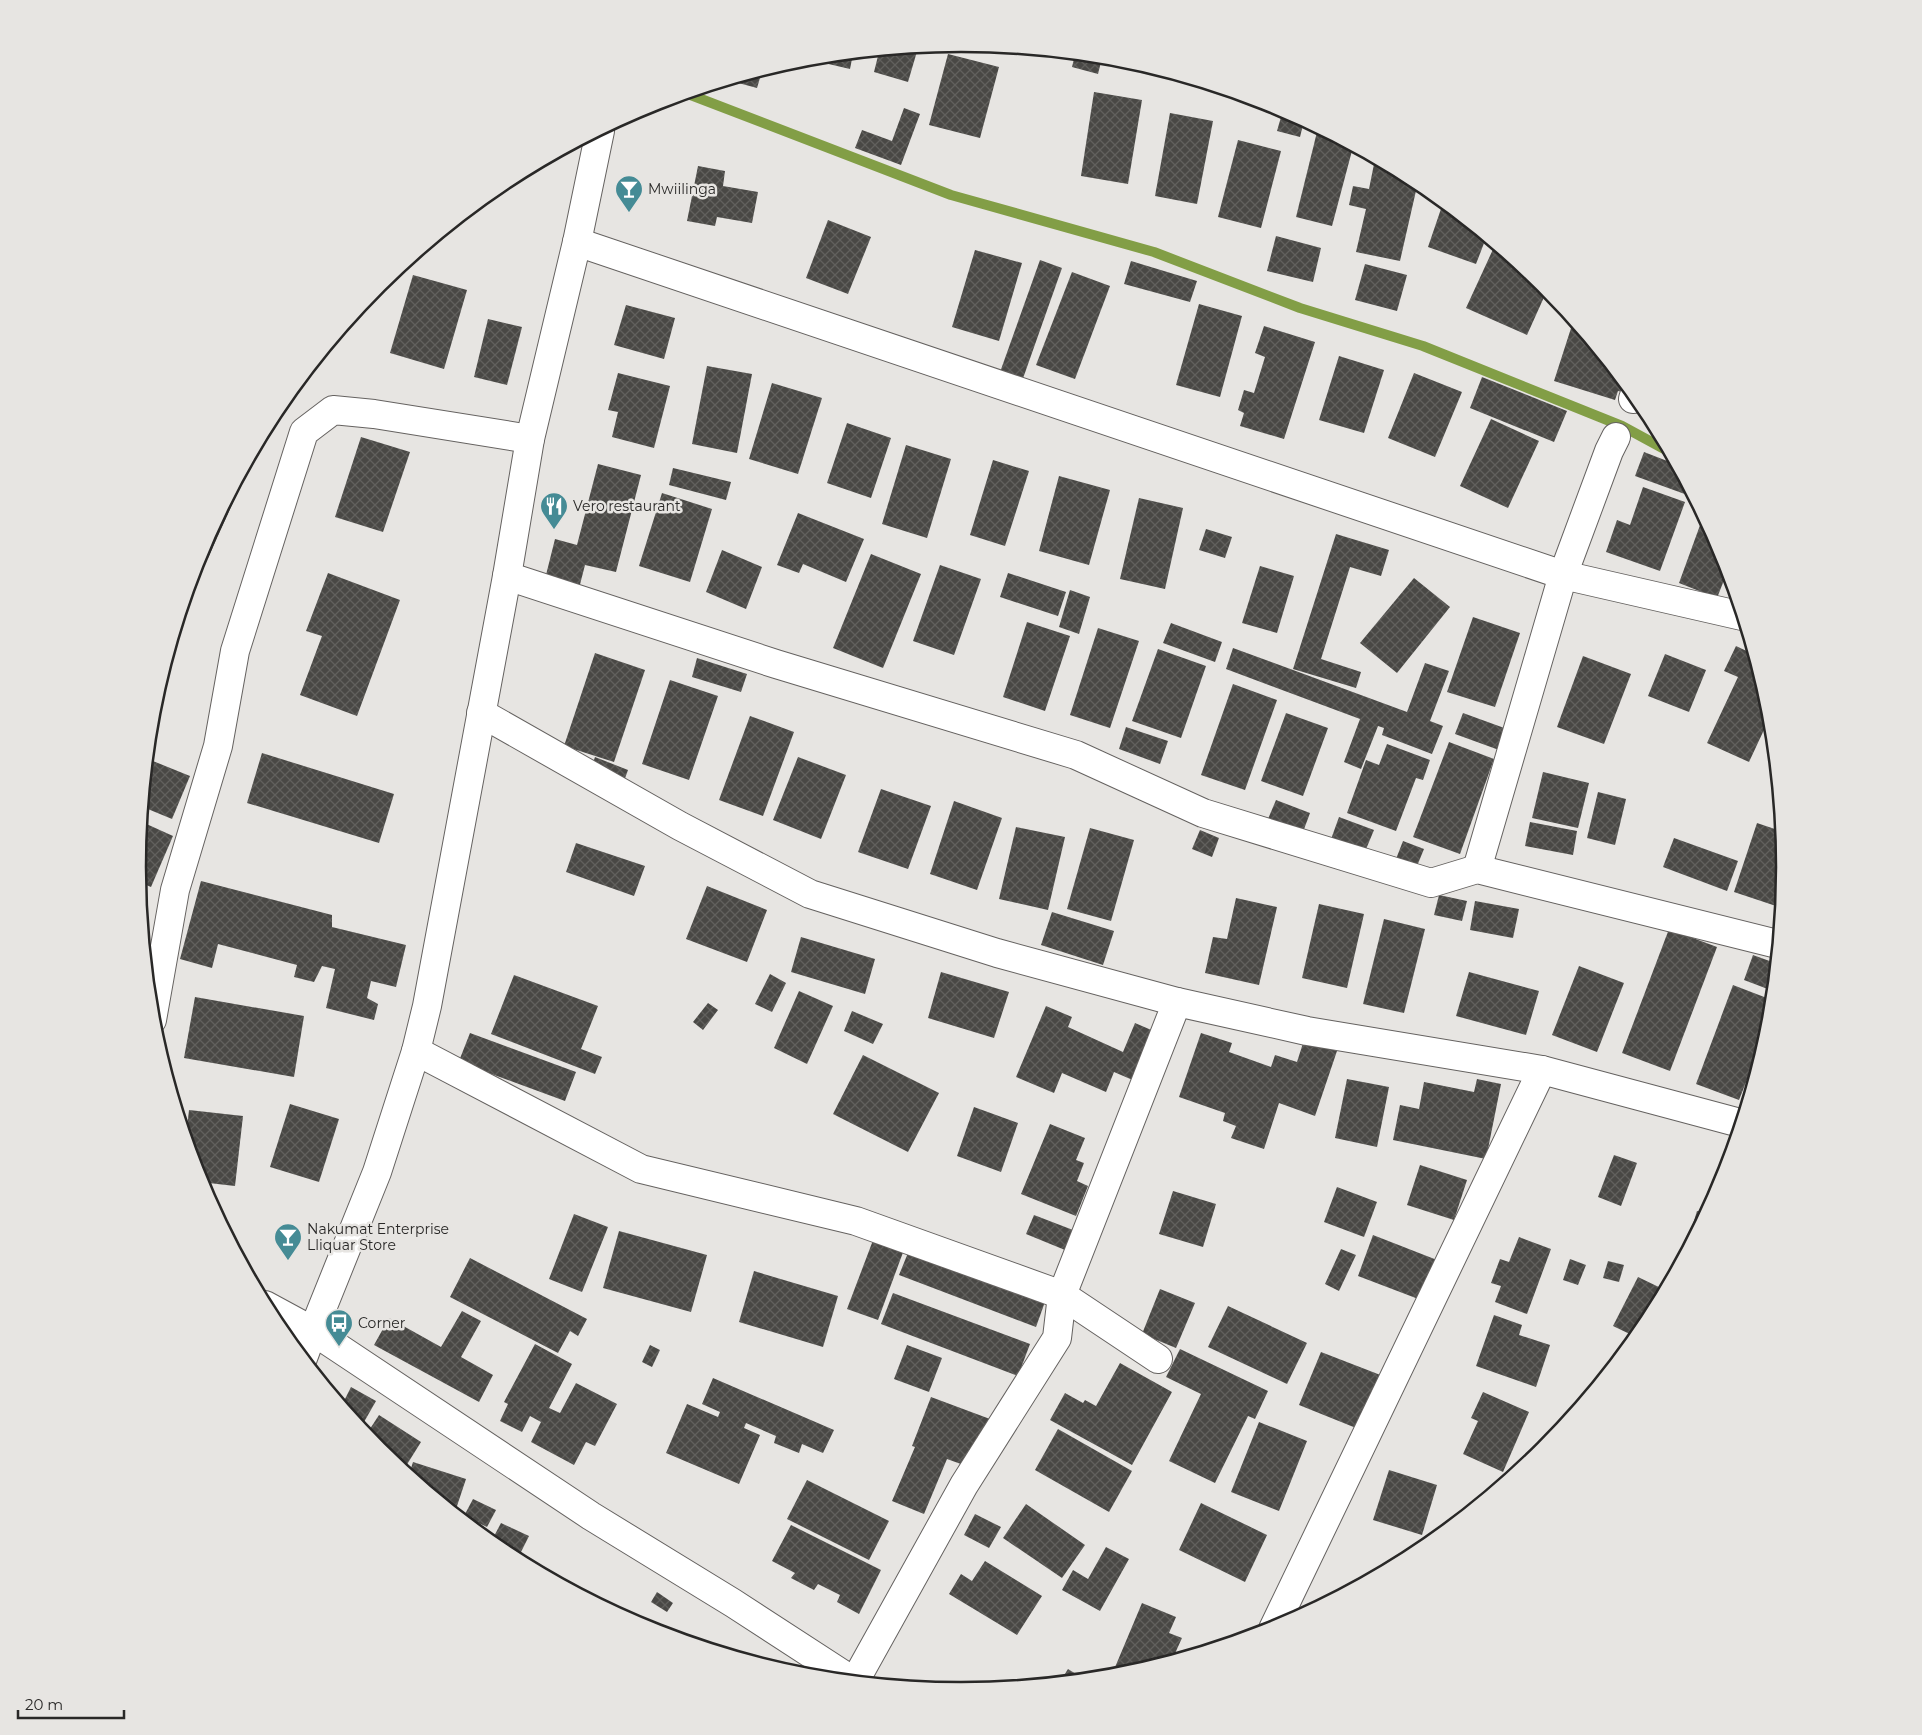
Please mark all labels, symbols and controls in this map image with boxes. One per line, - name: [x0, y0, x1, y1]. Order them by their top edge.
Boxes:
- bar icon: Mwiilinga: [614, 174, 644, 213]
- place label: Mwiilinga: [648, 180, 716, 198]
- restaurant icon: Vero restaurant: [539, 491, 569, 530]
- place label: Vero restaurant: [573, 497, 681, 515]
- place label: Nakumat Enterprise Lliquar Store: [307, 1220, 449, 1254]
- bar icon: Nakumat Enterprise Lliquar Store: [273, 1222, 303, 1261]
- bus stop icon: Corner: [324, 1308, 354, 1347]
- place label: Corner: [358, 1314, 406, 1332]
- scale bar: [18, 1688, 124, 1720]
- text: 20 m: [25, 1695, 63, 1714]

